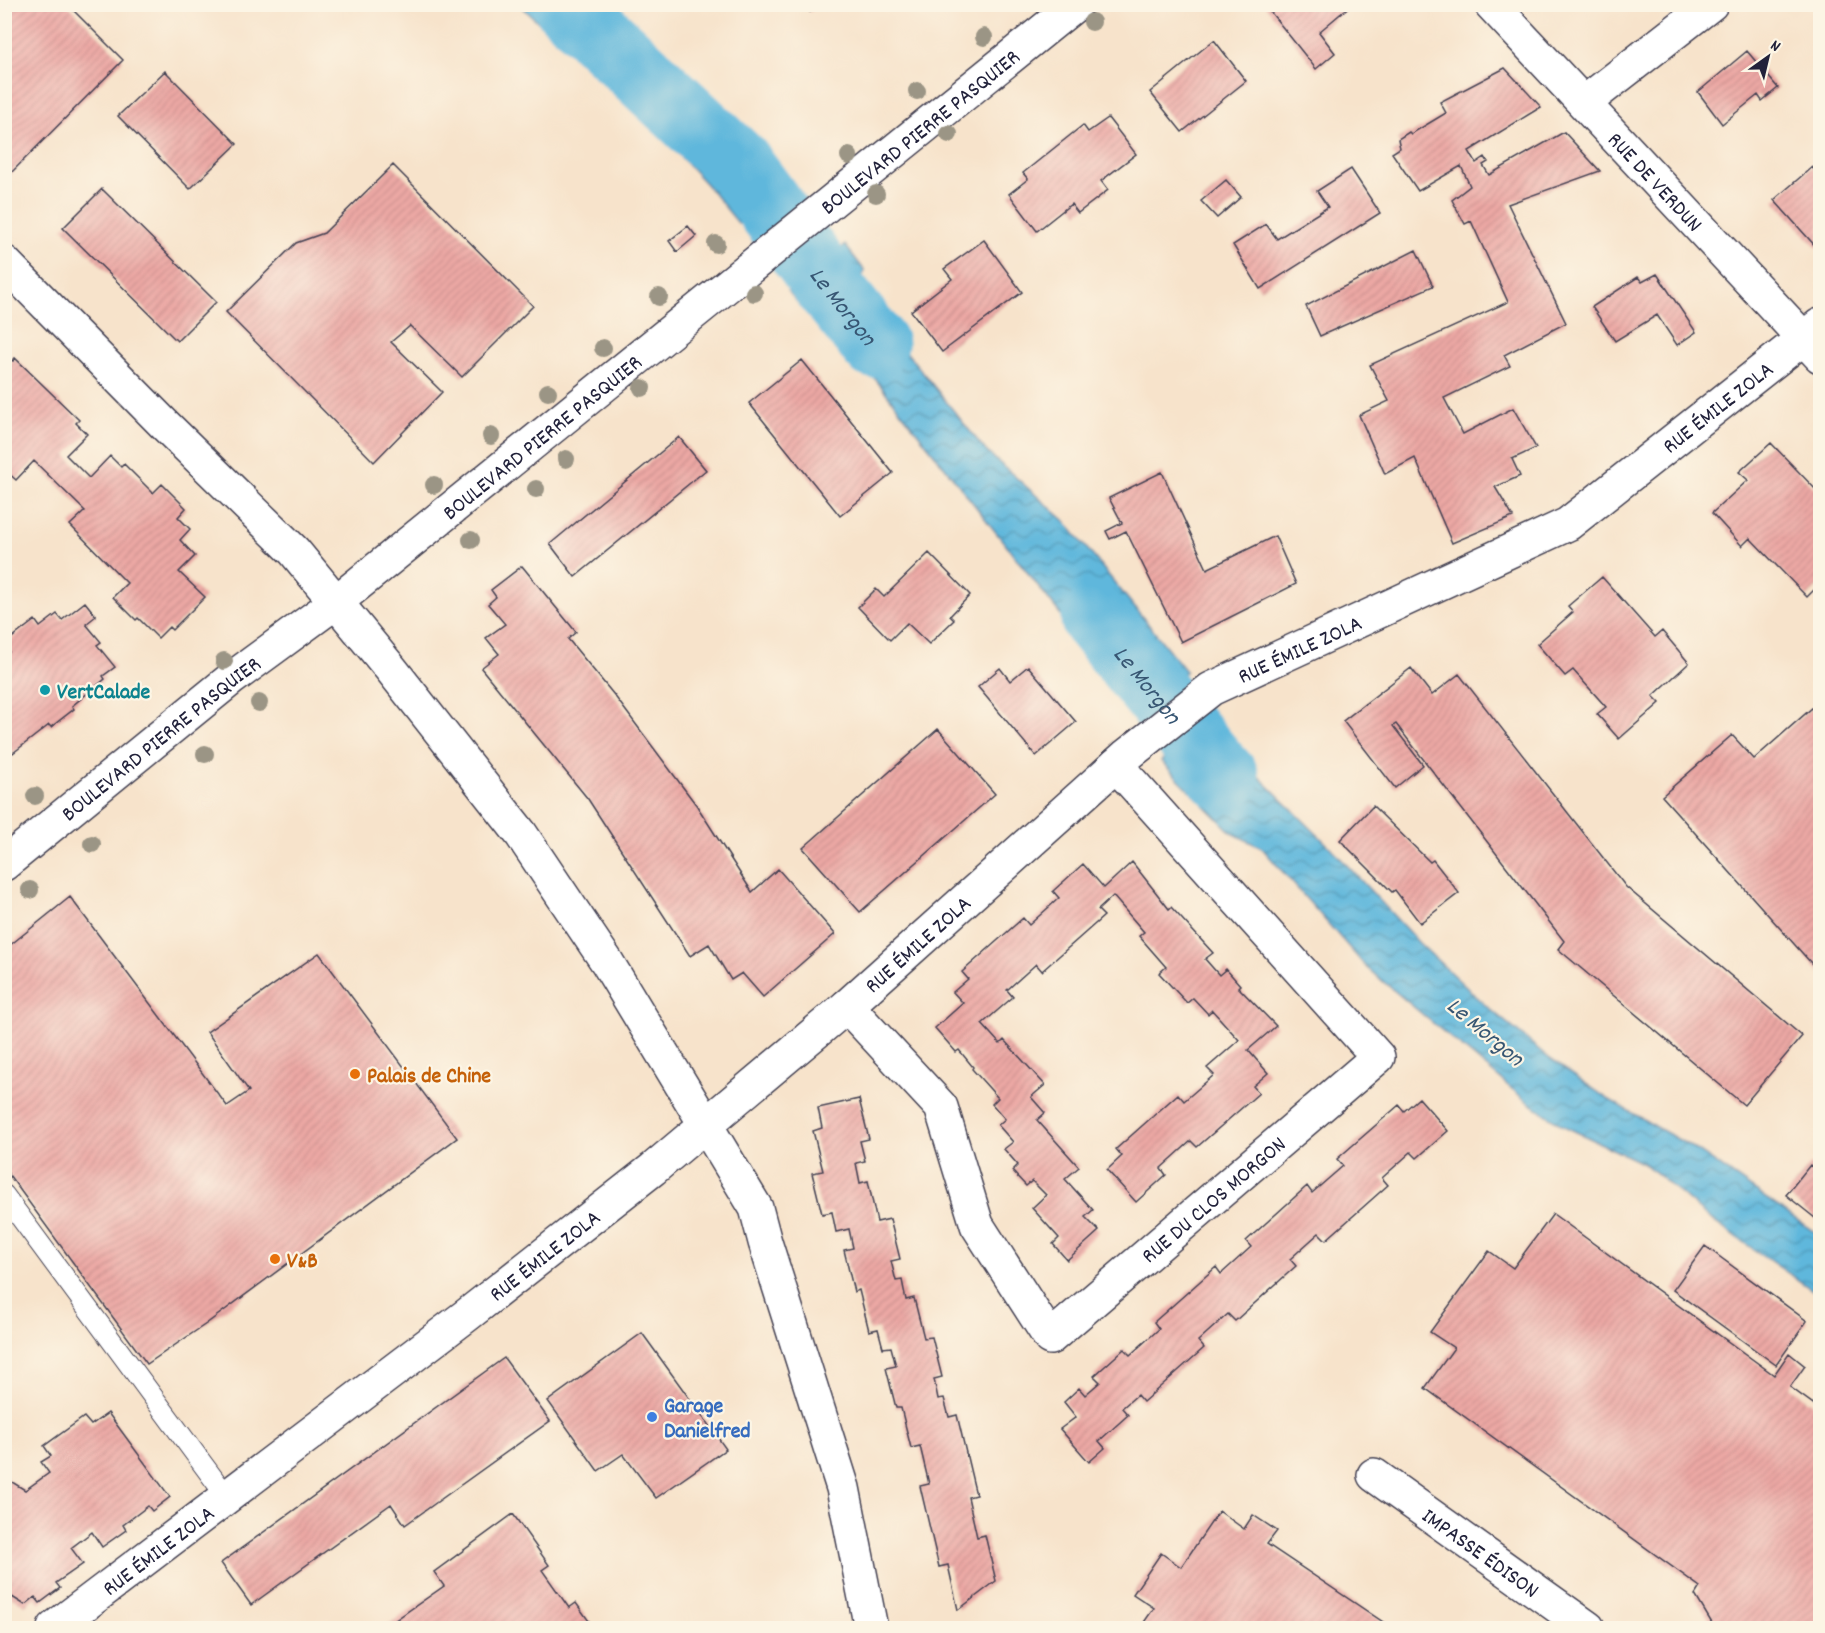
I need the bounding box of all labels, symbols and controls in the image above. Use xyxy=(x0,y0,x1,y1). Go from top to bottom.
north arrow xyxy=(1738,27,1798,87)
text: N xyxy=(1765,35,1785,58)
street label: BOULEVARD PIERRE PASQUIER xyxy=(815,43,1028,223)
street label: RUE DE VERDUN xyxy=(1599,126,1708,240)
water label: Le Morgon xyxy=(799,261,884,355)
street label: BOULEVARD PIERRE PASQUIER xyxy=(437,349,650,529)
street label: RUE ÉMILE ZOLA xyxy=(1657,356,1781,463)
street label: RUE ÉMILE ZOLA xyxy=(1234,609,1368,694)
water label: Le Morgon xyxy=(1103,640,1188,733)
street label: BOULEVARD PIERRE PASQUIER xyxy=(56,650,268,830)
place label: VertCalade xyxy=(57,678,151,709)
marker: VertCalade xyxy=(38,683,52,697)
street label: RUE ÉMILE ZOLA xyxy=(859,890,979,1002)
water label: Le Morgon xyxy=(1438,991,1531,1076)
place label: Palais de Chine xyxy=(367,1062,491,1093)
marker: Palais de Chine xyxy=(348,1067,362,1081)
street label: RUE DU CLOS MORGON xyxy=(1136,1131,1294,1272)
street label: RUE ÉMILE ZOLA xyxy=(484,1204,608,1311)
place label: V&B xyxy=(287,1247,318,1278)
marker: V&B xyxy=(268,1252,282,1266)
place label: Garage Danielfred xyxy=(664,1392,751,1448)
marker: Garage Danielfred xyxy=(645,1410,659,1424)
street label: RUE ÉMILE ZOLA xyxy=(97,1500,222,1605)
street label: IMPASSE ÉDISON xyxy=(1414,1502,1544,1607)

